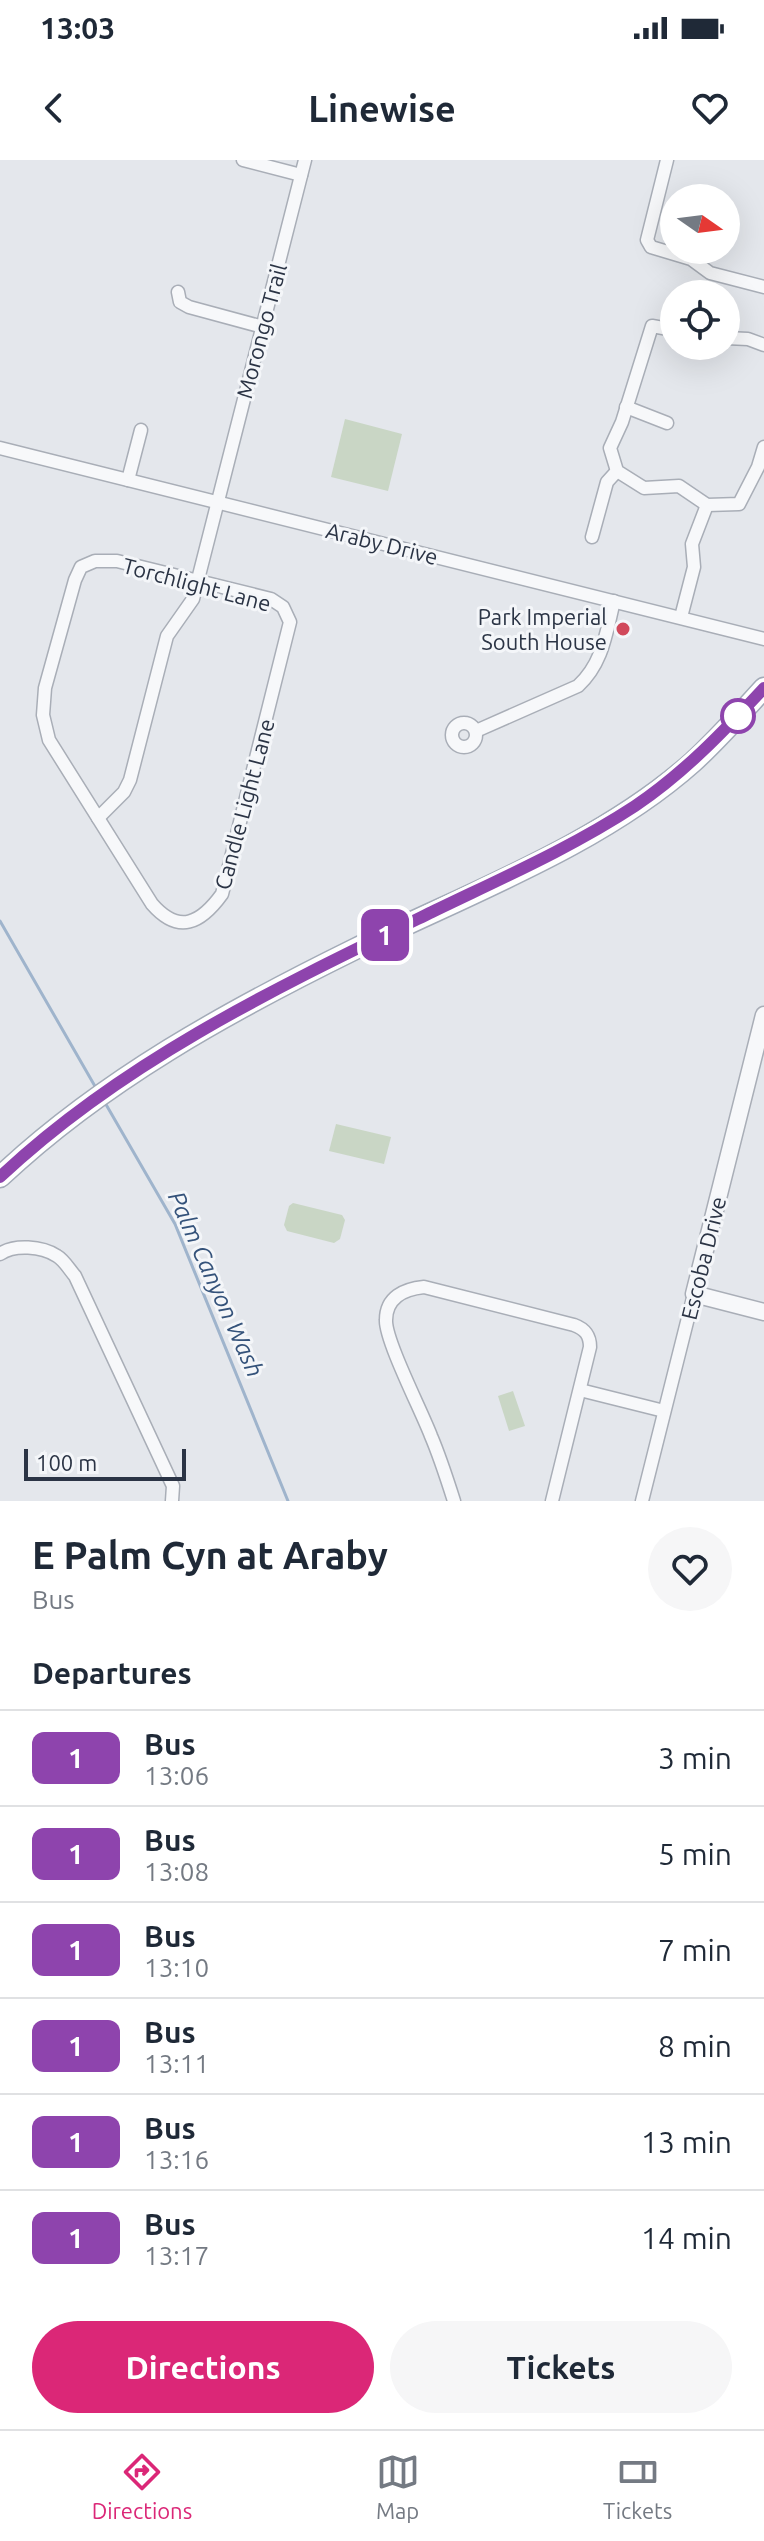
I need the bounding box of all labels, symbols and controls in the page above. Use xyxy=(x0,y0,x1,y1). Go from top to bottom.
text: 13:03 xyxy=(40,11,115,45)
icon: back xyxy=(32,86,76,130)
icon: heart xyxy=(688,86,732,130)
text: Linewise xyxy=(308,88,456,129)
north arrow xyxy=(660,184,740,264)
map controls xyxy=(660,184,740,360)
street label: Morongo Trail xyxy=(231,261,291,401)
button: locate xyxy=(660,280,740,360)
street label: Araby Drive xyxy=(323,517,441,569)
street label: Torchlight Lane xyxy=(120,552,274,616)
place label: Park Imperial South House xyxy=(478,604,607,654)
marker: Park Imperial South House xyxy=(614,620,632,638)
unlabelled marker xyxy=(721,699,755,733)
street label: Candle Light Lane xyxy=(209,716,279,892)
line badge: 1 xyxy=(359,909,411,961)
text: 1 xyxy=(377,919,393,950)
water label: Palm Canyon Wash xyxy=(163,1187,269,1381)
street label: Escoba Drive xyxy=(676,1194,730,1322)
scale bar xyxy=(24,1445,186,1481)
text: 100 m xyxy=(36,1450,97,1475)
button: heart xyxy=(648,1527,732,1611)
text: E Palm Cyn at Araby xyxy=(32,1534,388,1576)
text: Bus xyxy=(32,1585,75,1614)
text: Departures xyxy=(32,1656,192,1690)
text: Bus xyxy=(144,1727,196,1761)
text: 3 min xyxy=(658,1741,732,1775)
text: 1 xyxy=(68,1742,84,1773)
text: 13:06 xyxy=(144,1761,209,1790)
text: Bus xyxy=(144,1823,196,1857)
text: 5 min xyxy=(658,1837,732,1871)
text: 1 xyxy=(68,1838,84,1869)
text: 13:08 xyxy=(144,1857,209,1886)
text: Bus xyxy=(144,1919,196,1953)
text: 7 min xyxy=(658,1933,732,1967)
text: 1 xyxy=(68,1934,84,1965)
text: 13:10 xyxy=(144,1953,209,1982)
text: Bus xyxy=(144,2015,196,2049)
text: 8 min xyxy=(658,2029,732,2063)
text: 1 xyxy=(68,2030,84,2061)
text: 13:11 xyxy=(144,2049,209,2078)
text: Bus xyxy=(144,2111,196,2145)
text: 13 min xyxy=(641,2125,732,2159)
text: 1 xyxy=(68,2126,84,2157)
text: 13:16 xyxy=(144,2145,209,2174)
text: Bus xyxy=(144,2207,196,2241)
text: 14 min xyxy=(641,2221,732,2255)
text: 1 xyxy=(68,2222,84,2253)
text: 13:17 xyxy=(144,2241,209,2270)
button: Directions xyxy=(32,2321,374,2413)
button: Tickets xyxy=(390,2321,732,2413)
tab: Directions xyxy=(92,2450,192,2523)
tab: Map xyxy=(376,2450,420,2523)
tab: Tickets xyxy=(603,2450,672,2523)

